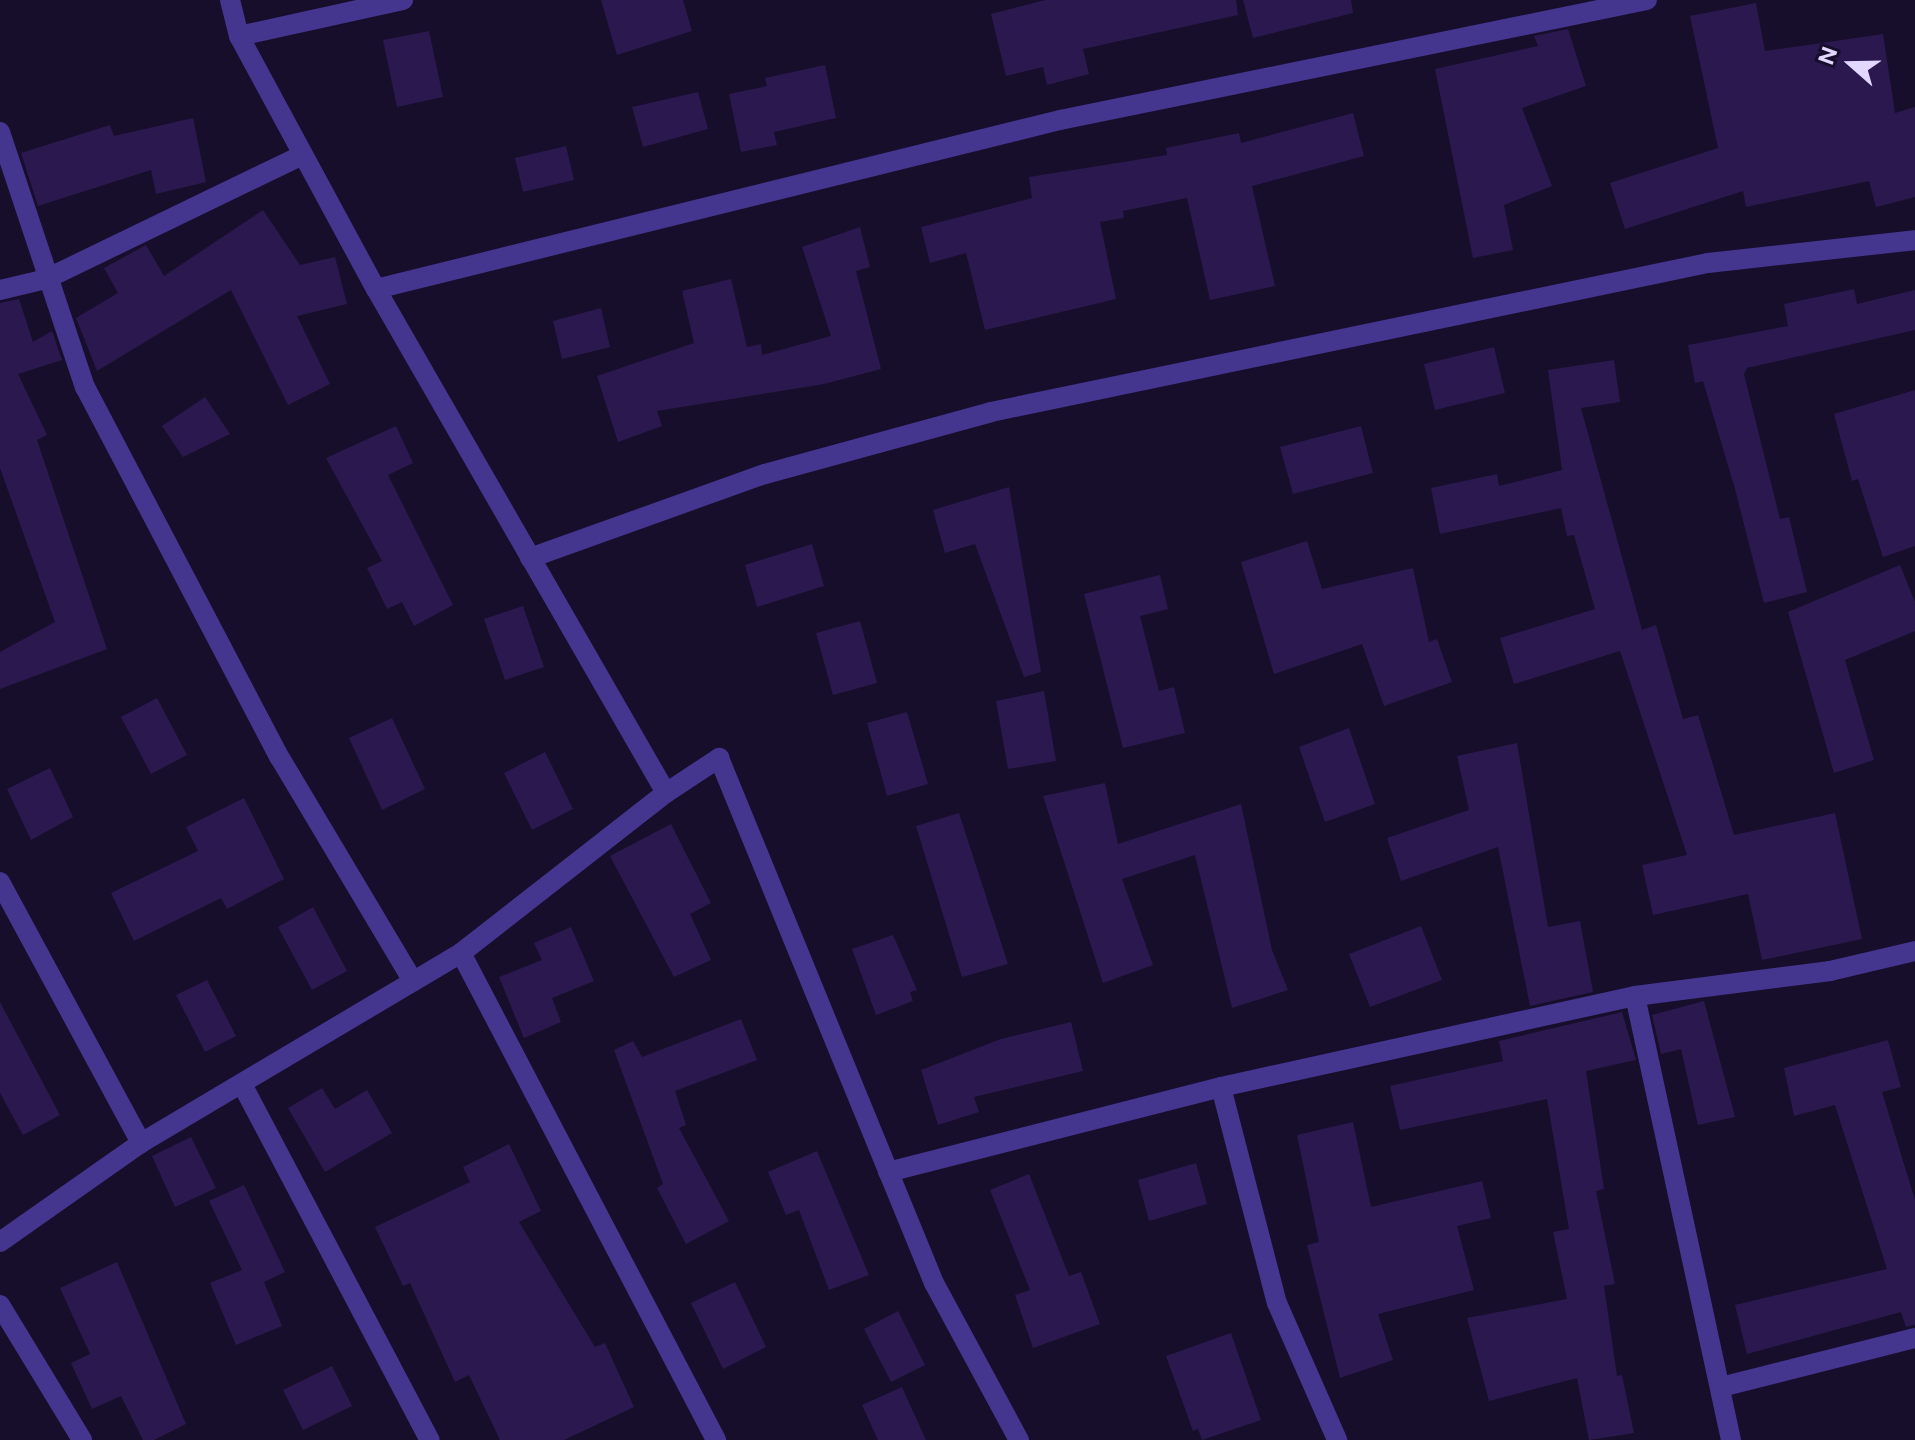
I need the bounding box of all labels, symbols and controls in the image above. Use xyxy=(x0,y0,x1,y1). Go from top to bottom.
north arrow xyxy=(1811,24,1891,104)
text: N xyxy=(1812,43,1844,68)

